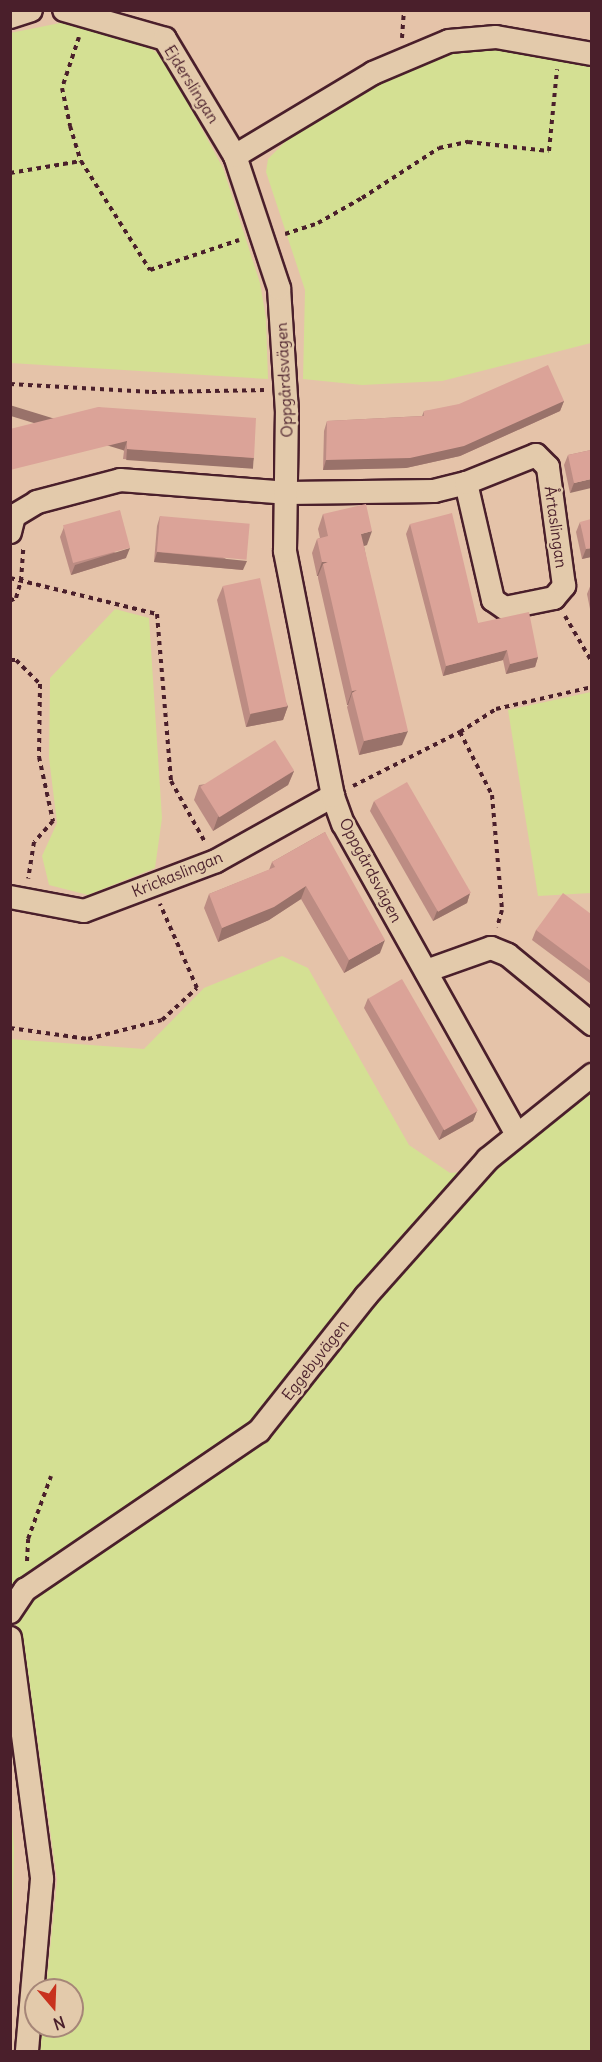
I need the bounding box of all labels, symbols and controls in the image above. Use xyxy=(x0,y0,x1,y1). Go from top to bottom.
street label: Ejderslingan xyxy=(160,41,224,127)
street label: Oppgårdsvägen xyxy=(271,322,297,438)
street label: Årtaslingan xyxy=(541,485,571,569)
street label: Oppgårdsvägen xyxy=(335,815,407,925)
street label: Krickaslingan xyxy=(129,847,225,901)
street label: Eggebyvägen xyxy=(278,1316,352,1404)
north arrow xyxy=(24,1978,84,2038)
text: N xyxy=(51,2012,68,2034)

